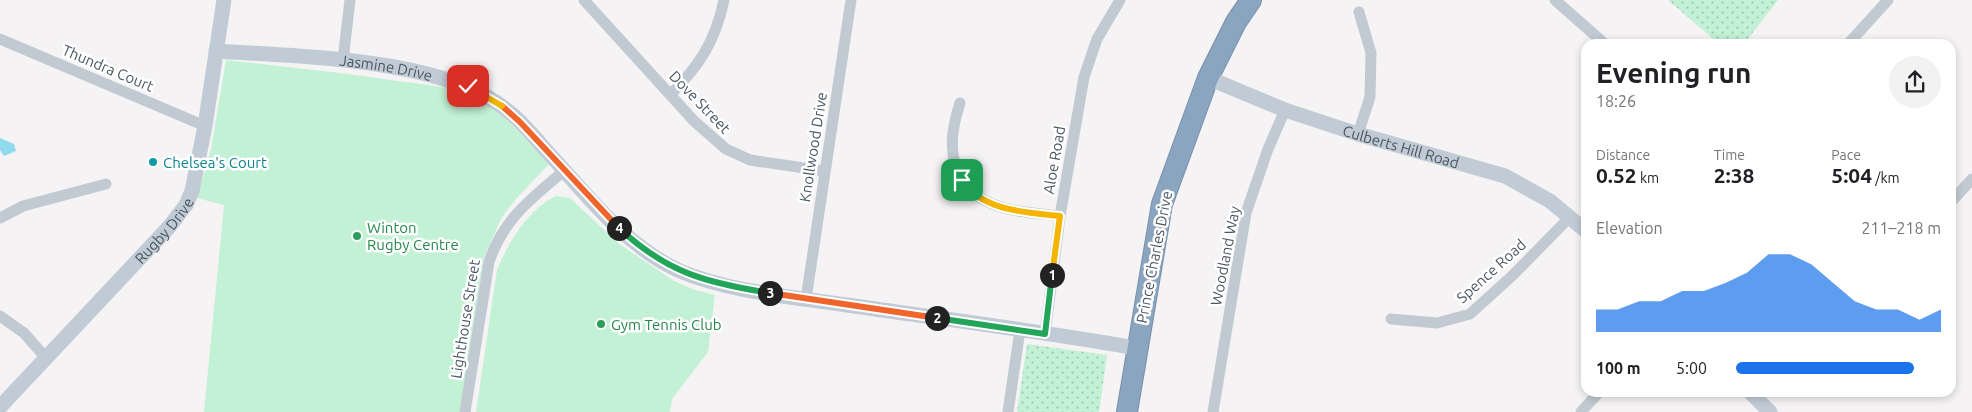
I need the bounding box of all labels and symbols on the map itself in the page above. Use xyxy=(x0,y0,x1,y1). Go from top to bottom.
street label: Thundra Court xyxy=(60,41,156,95)
street label: Jasmine Drive xyxy=(339,51,434,84)
pin xyxy=(447,65,489,107)
street label: Dove Street xyxy=(666,67,734,137)
street label: Knollwood Drive xyxy=(796,91,830,203)
street label: Culberts Hill Road xyxy=(1341,121,1461,171)
street label: Aloe Road xyxy=(1040,125,1068,195)
place label: Chelsea's Court xyxy=(163,154,267,171)
marker: Chelsea's Court xyxy=(147,156,159,168)
pin xyxy=(941,159,983,201)
street label: Prince Charles Drive xyxy=(1133,189,1175,325)
street label: Rugby Drive xyxy=(131,195,197,267)
street label: Woodland Way xyxy=(1207,205,1243,307)
pin: 4 xyxy=(606,216,632,240)
place label: Winton Rugby Centre xyxy=(367,219,459,253)
marker: Winton Rugby Centre xyxy=(351,230,363,242)
street label: Spence Road xyxy=(1453,236,1529,306)
street label: Lighthouse Street xyxy=(447,258,483,380)
pin: 1 xyxy=(1040,262,1064,288)
pin: 3 xyxy=(758,280,782,306)
pin: 2 xyxy=(924,306,950,330)
place label: Gym Tennis Club xyxy=(611,316,722,333)
marker: Gym Tennis Club xyxy=(595,318,607,330)

